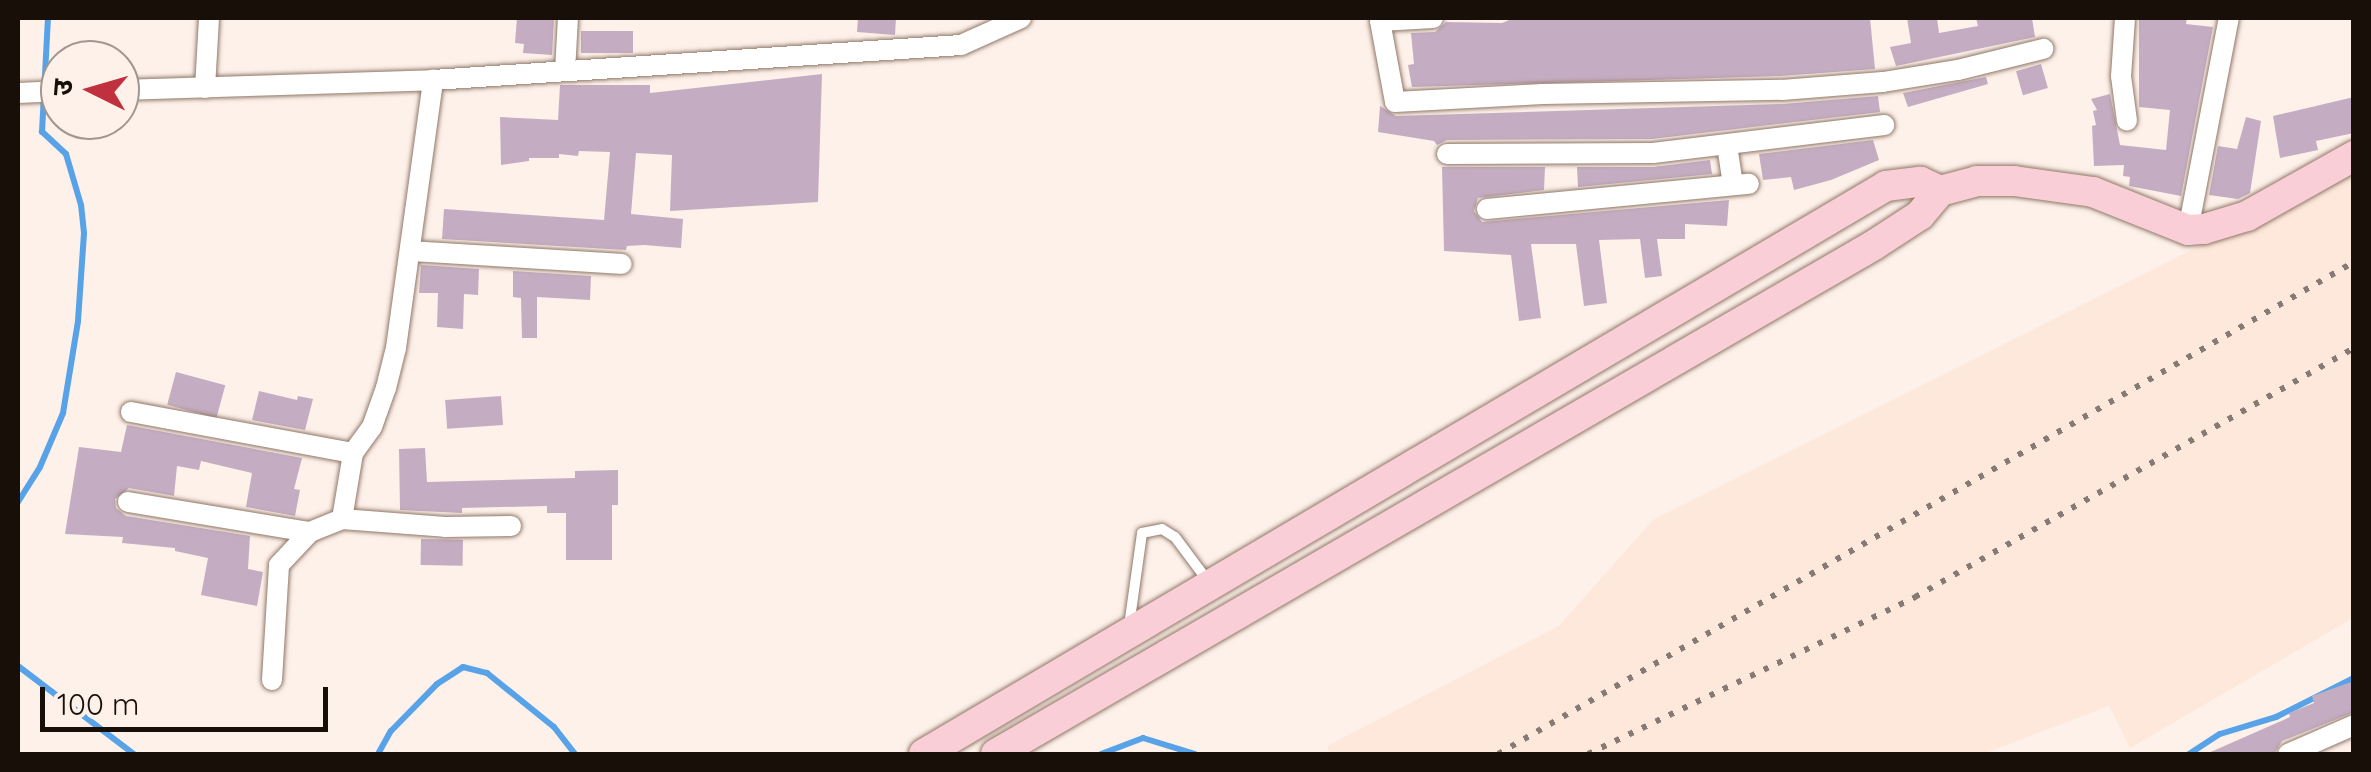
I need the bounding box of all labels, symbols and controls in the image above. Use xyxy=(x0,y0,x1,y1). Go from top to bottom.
north arrow xyxy=(40,40,140,140)
text: उ xyxy=(43,78,80,97)
scale bar xyxy=(45,667,332,729)
text: 100 m xyxy=(57,685,139,723)

